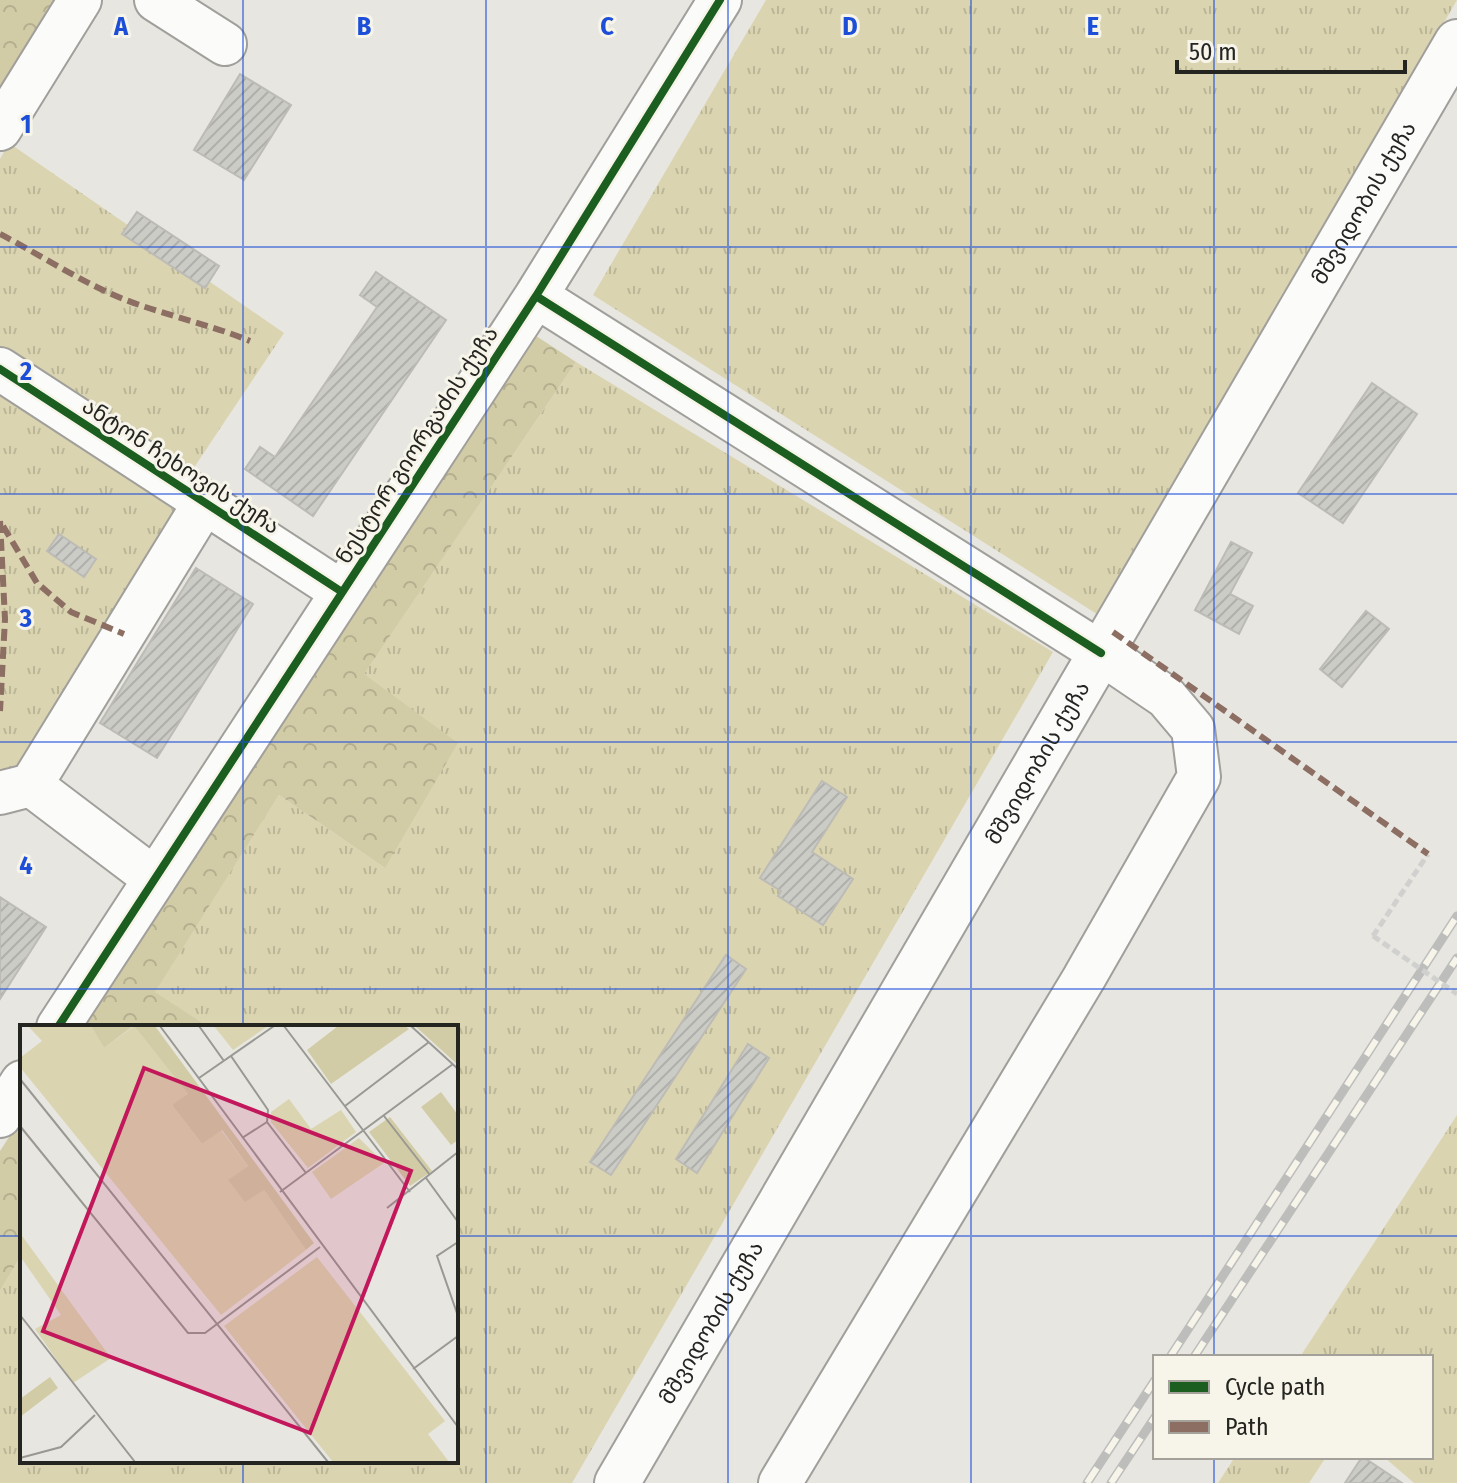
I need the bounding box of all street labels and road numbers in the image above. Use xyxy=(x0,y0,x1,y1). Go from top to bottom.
street label: მშვიდობის ქუჩა xyxy=(1305,116,1421,289)
street label: ნესტორ გიორგაძის ქუჩა xyxy=(330,321,504,569)
street label: ანტონ ჩეხოვის ქუჩა xyxy=(77,392,285,540)
street label: მშვიდობის ქუჩა xyxy=(979,676,1095,849)
street label: მშვიდობის ქუჩა xyxy=(653,1236,769,1409)

